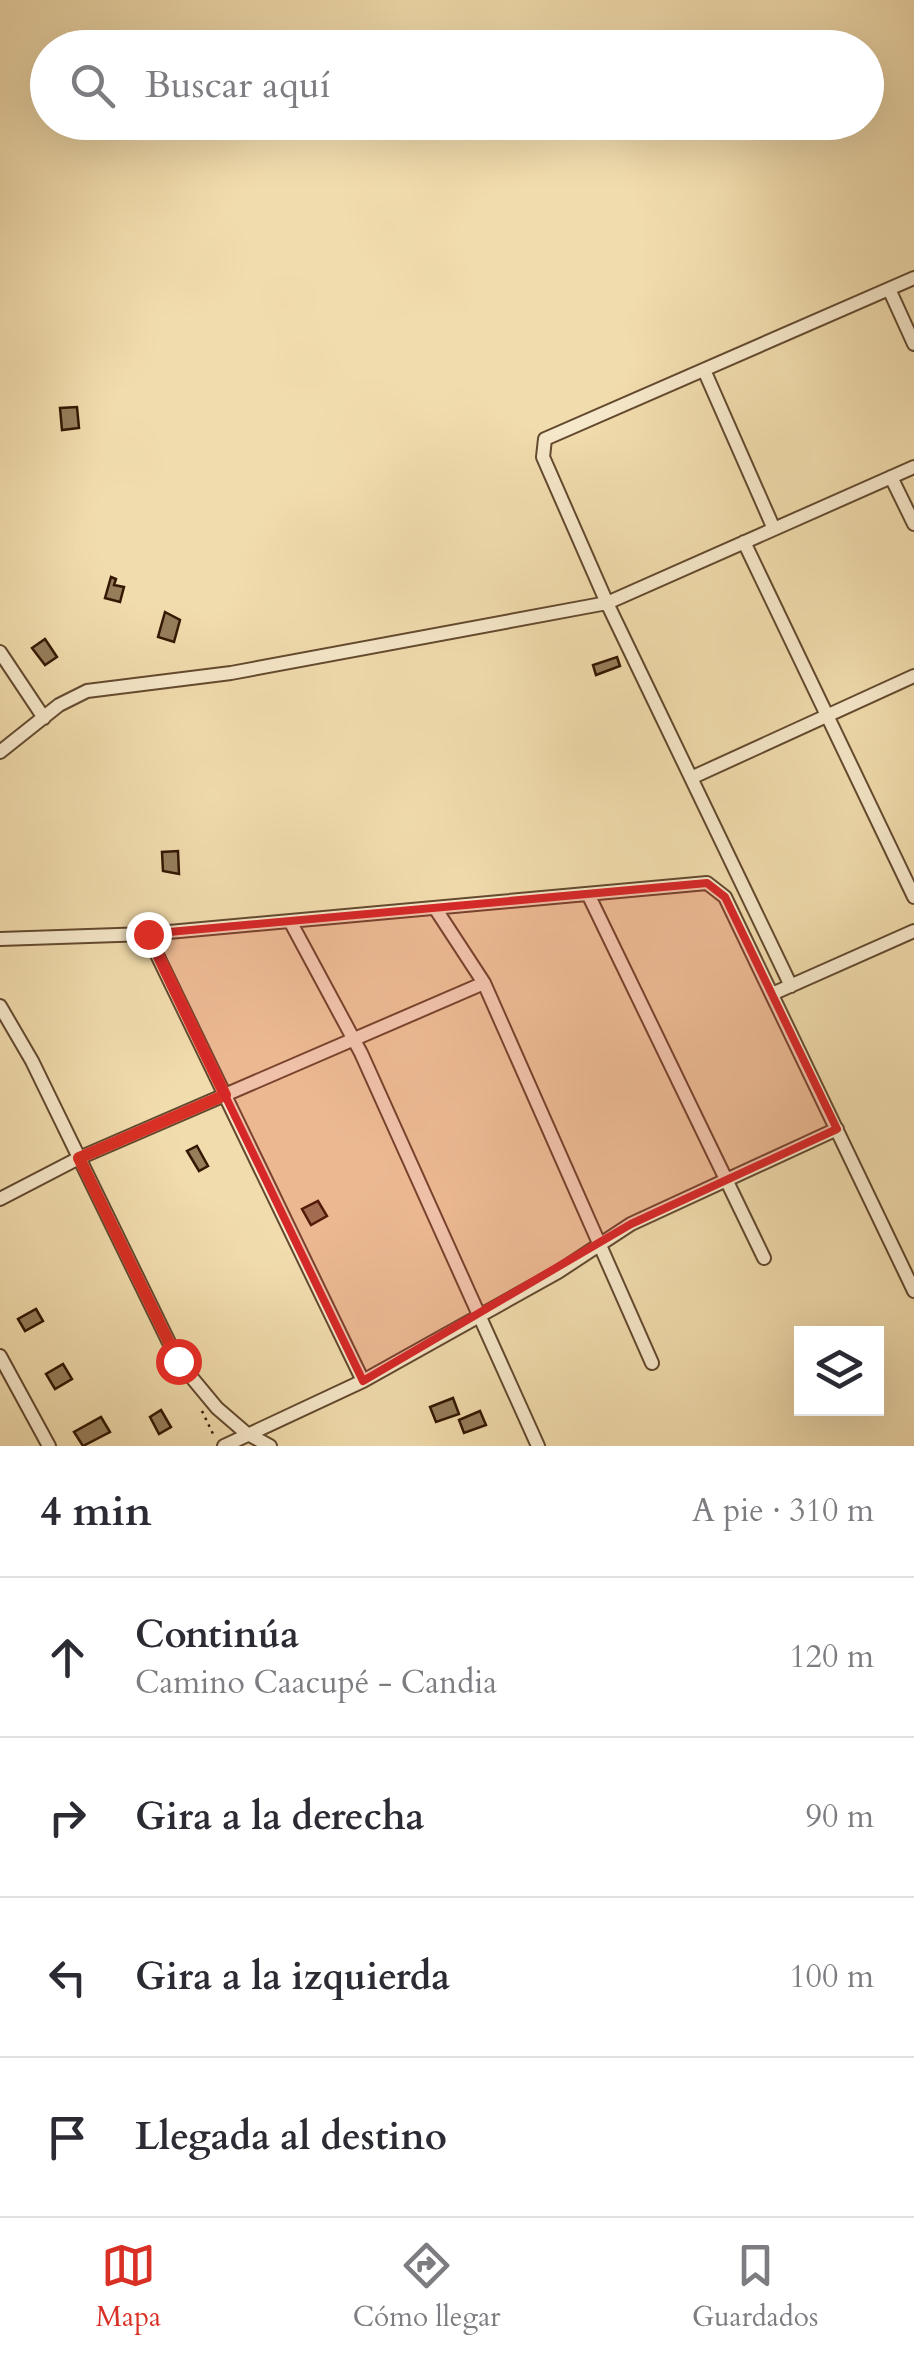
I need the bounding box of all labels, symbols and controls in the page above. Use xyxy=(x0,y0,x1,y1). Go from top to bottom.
search box xyxy=(30,30,884,140)
icon: search xyxy=(65,58,120,113)
text: Buscar aquí xyxy=(145,59,331,111)
route end xyxy=(126,912,172,958)
map controls xyxy=(794,1326,884,1416)
button: layers xyxy=(794,1326,884,1416)
route start xyxy=(156,1339,202,1385)
text: 4 min xyxy=(40,1483,152,1540)
text: A pie · 310 m xyxy=(692,1489,874,1533)
text: Continúa xyxy=(135,1609,299,1661)
icon: ahead xyxy=(40,1630,95,1685)
text: 120 m xyxy=(789,1635,874,1679)
text: Camino Caacupé - Candia xyxy=(135,1661,497,1705)
icon: right xyxy=(40,1790,95,1845)
text: Gira a la derecha xyxy=(135,1791,424,1843)
text: 90 m xyxy=(806,1795,874,1839)
icon: left xyxy=(40,1950,95,2005)
text: Gira a la izquierda xyxy=(135,1951,450,2003)
text: 100 m xyxy=(789,1955,874,1999)
icon: arrive xyxy=(40,2110,95,2165)
text: Llegada al destino xyxy=(135,2111,447,2163)
tab: Mapa xyxy=(96,2238,161,2336)
tab: Cómo llegar xyxy=(353,2238,501,2336)
tab: Guardados xyxy=(692,2238,818,2336)

